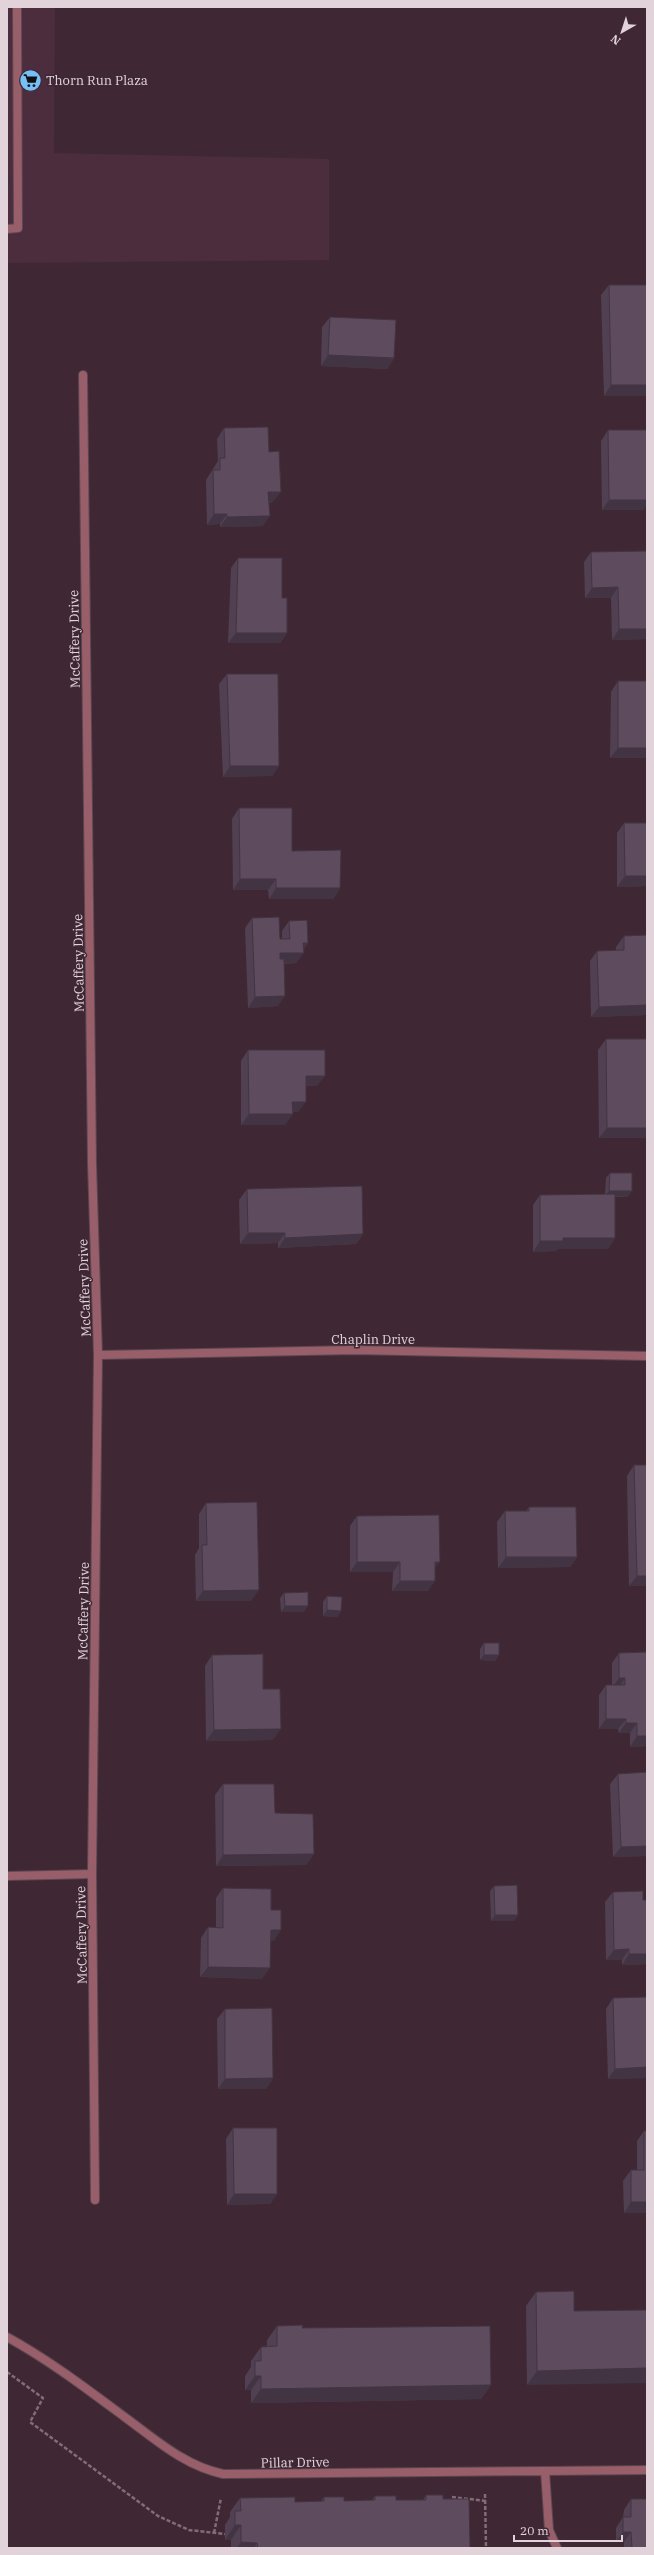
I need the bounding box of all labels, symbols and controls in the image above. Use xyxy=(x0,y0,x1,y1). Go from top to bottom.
north arrow xyxy=(602,12,642,52)
text: N xyxy=(608,31,623,48)
supermarket icon: Thorn Run Plaza xyxy=(18,67,44,93)
place label: Thorn Run Plaza xyxy=(46,72,148,89)
street label: McCaffery Drive xyxy=(65,590,84,688)
street label: McCaffery Drive xyxy=(69,914,88,1012)
street label: McCaffery Drive xyxy=(74,1239,95,1337)
street label: Chaplin Drive xyxy=(331,1331,415,1348)
street label: McCaffery Drive xyxy=(74,1562,93,1660)
street label: McCaffery Drive xyxy=(72,1886,91,1984)
street label: Pillar Drive xyxy=(261,2453,330,2472)
scale bar xyxy=(514,2517,622,2543)
text: 20 m xyxy=(520,2523,549,2538)

